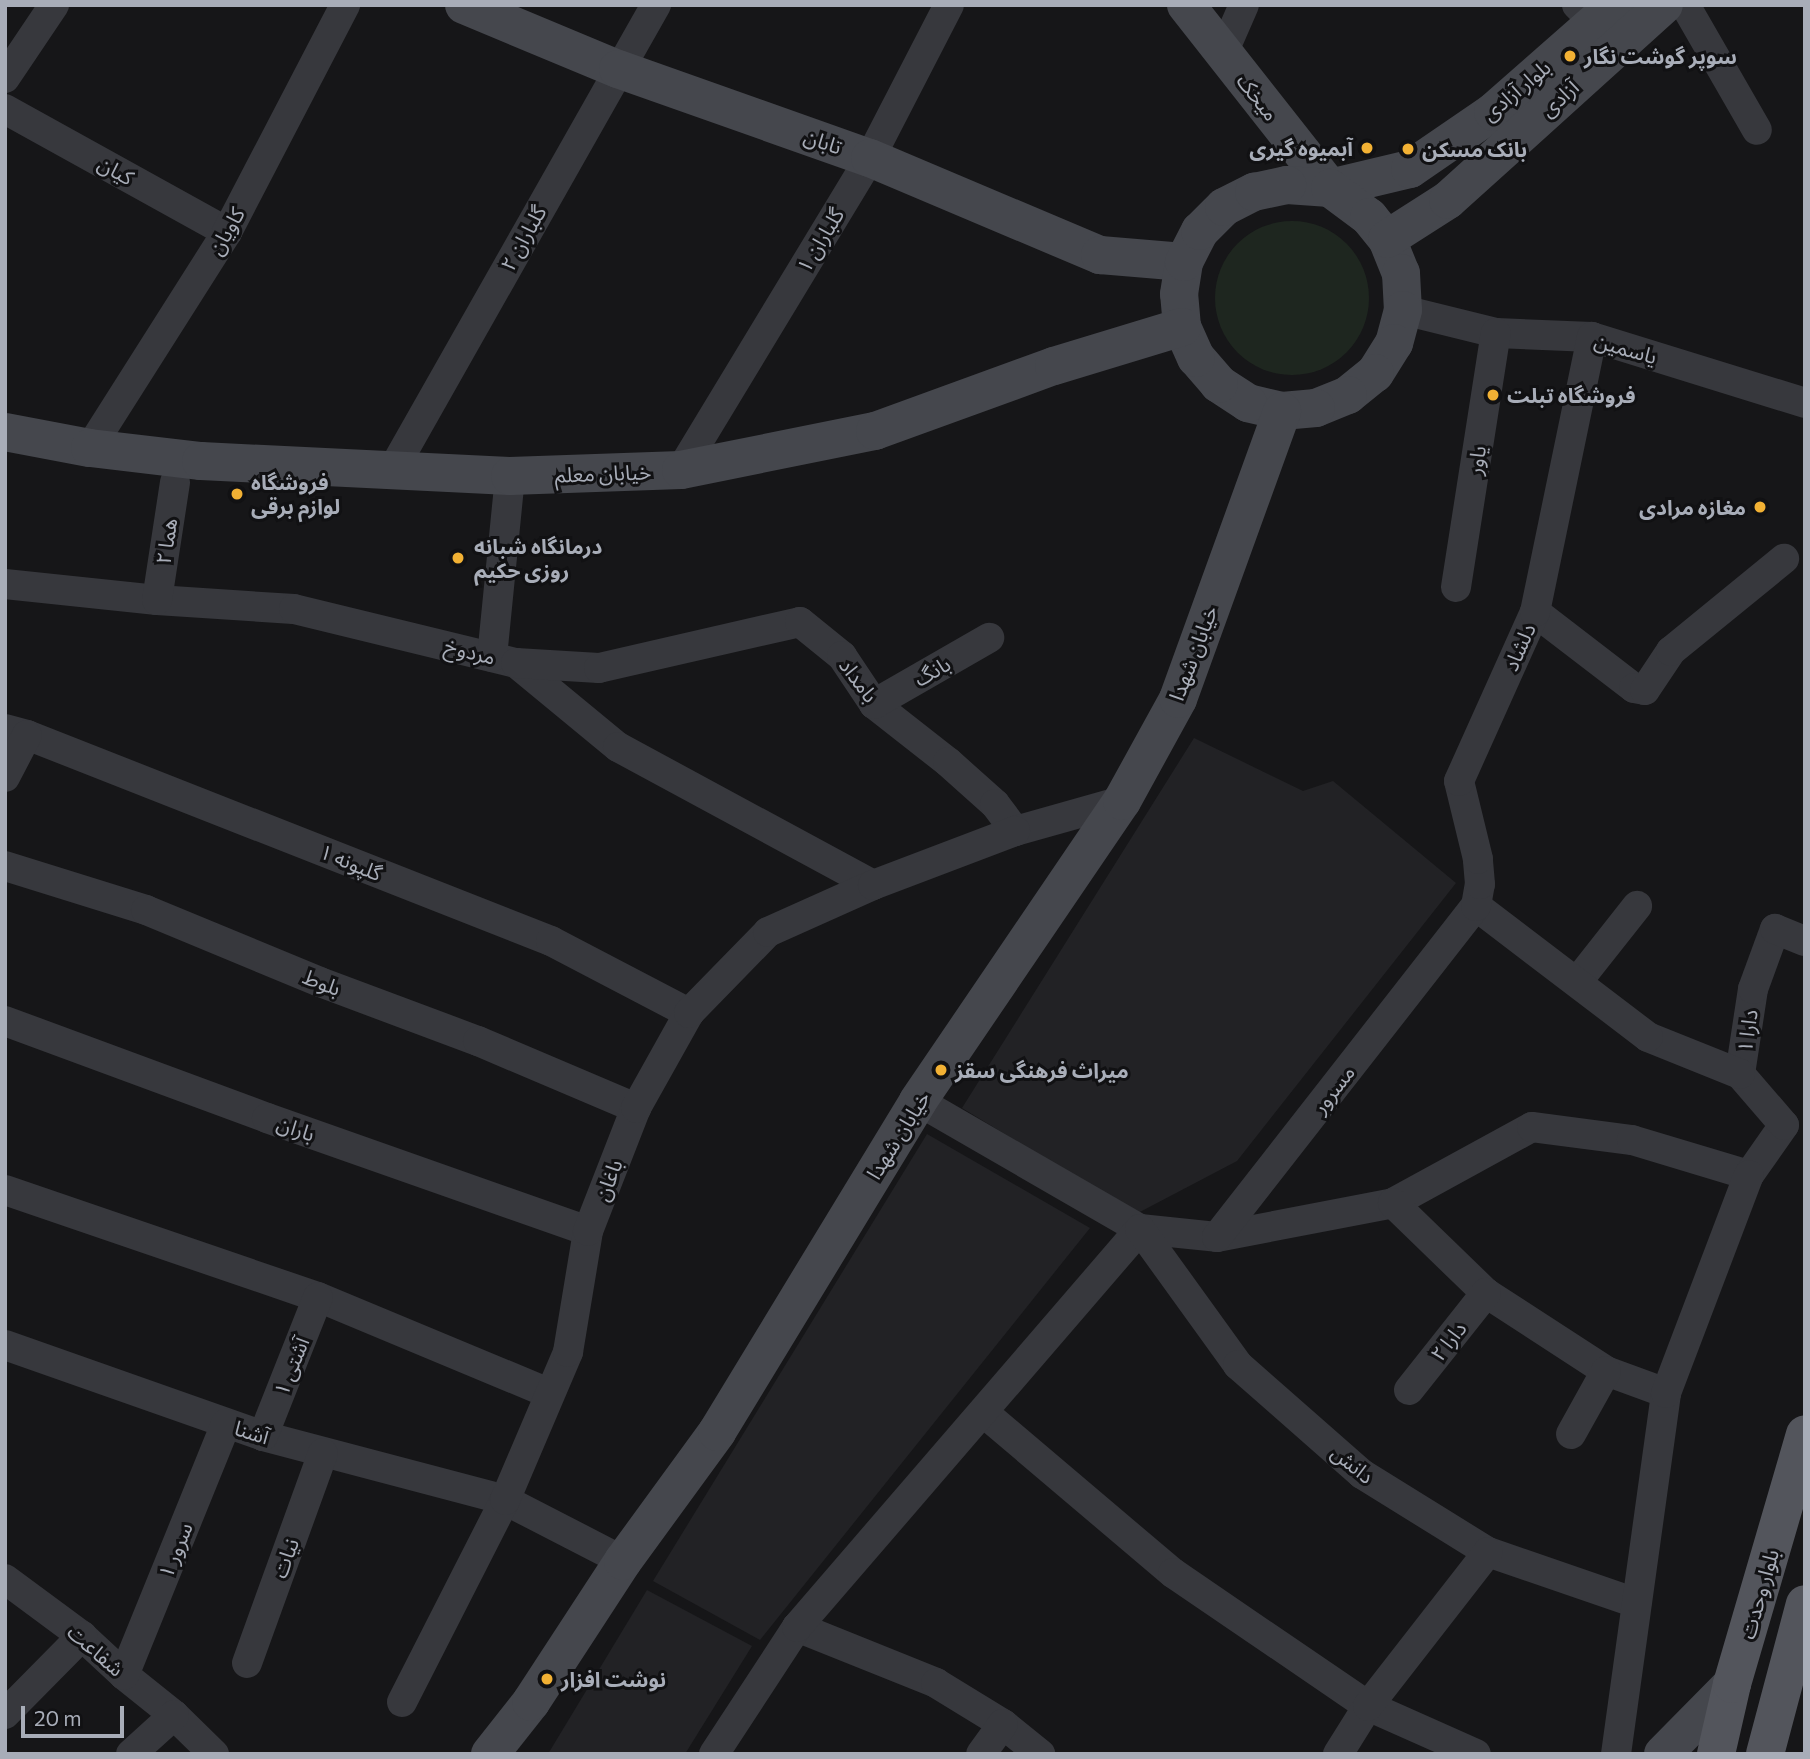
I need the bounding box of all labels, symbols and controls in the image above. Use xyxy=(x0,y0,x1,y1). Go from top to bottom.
place label: سوپر گوشت نگار xyxy=(1584,43,1737,69)
marker: سوپر گوشت نگار xyxy=(1562,48,1578,64)
street label: بلوار آزادی xyxy=(1477,54,1555,126)
street label: میخک xyxy=(1232,68,1284,126)
street label: آزادی xyxy=(1535,74,1583,122)
street label: تابان xyxy=(801,123,845,159)
place label: آبمیوه گیری xyxy=(1249,135,1353,161)
place label: بانک مسکن xyxy=(1422,136,1527,162)
marker: آبمیوه گیری xyxy=(1359,140,1375,156)
marker: بانک مسکن xyxy=(1400,141,1416,157)
street label: کیان xyxy=(94,150,138,190)
street label: گلباران ۲ xyxy=(495,201,551,275)
street label: کاویان xyxy=(202,203,250,259)
street label: گلباران ۱ xyxy=(791,203,849,277)
street label: یاسمین xyxy=(1592,327,1660,369)
place label: فروشگاه تبلت xyxy=(1507,382,1636,408)
marker: فروشگاه تبلت xyxy=(1485,387,1501,403)
street label: یاور xyxy=(1461,443,1491,477)
street label: خیابان معلم xyxy=(554,459,652,487)
place label: فروشگاه لوازم برقی xyxy=(251,469,340,519)
marker: فروشگاه لوازم برقی xyxy=(229,486,245,502)
place label: مغازه مرادی xyxy=(1639,494,1746,520)
marker: مغازه مرادی xyxy=(1752,499,1768,515)
street label: هما ۲ xyxy=(150,516,182,566)
place label: درمانگاه شبانه روزی حکیم xyxy=(474,533,602,583)
marker: درمانگاه شبانه روزی حکیم xyxy=(448,548,468,568)
street label: خیابان شهدا xyxy=(1163,602,1223,704)
street label: دلشاد xyxy=(1497,619,1541,675)
street label: مردوخ xyxy=(442,633,498,669)
street label: بانگ xyxy=(909,651,955,691)
street label: بامداد xyxy=(834,653,884,707)
street label: گلپونه ۱ xyxy=(316,838,386,886)
street label: بلوط xyxy=(300,963,344,1001)
street label: دارا ۱ xyxy=(1732,1008,1762,1054)
place label: میراث فرهنگی سقز xyxy=(955,1057,1129,1083)
street label: مسرور xyxy=(1306,1060,1360,1118)
marker: میراث فرهنگی سقز xyxy=(933,1062,949,1078)
street label: خیابان شهدا xyxy=(861,1086,935,1184)
street label: باران xyxy=(274,1110,318,1146)
street label: باغان xyxy=(589,1155,627,1205)
street label: دارا ۲ xyxy=(1425,1316,1471,1366)
street label: آشتی ۱ xyxy=(268,1333,314,1399)
street label: آشنا xyxy=(232,1415,272,1449)
street label: دانش xyxy=(1327,1439,1379,1489)
street label: سرور ۱ xyxy=(152,1518,198,1582)
street label: نیات xyxy=(266,1535,304,1581)
street label: بلوار وحدت xyxy=(1734,1546,1784,1642)
street label: شفاعت xyxy=(63,1619,129,1681)
place label: نوشت افزار xyxy=(561,1666,666,1692)
marker: نوشت افزار xyxy=(539,1671,555,1687)
scale bar xyxy=(24,1692,128,1736)
text: 20 m xyxy=(34,1705,82,1730)

